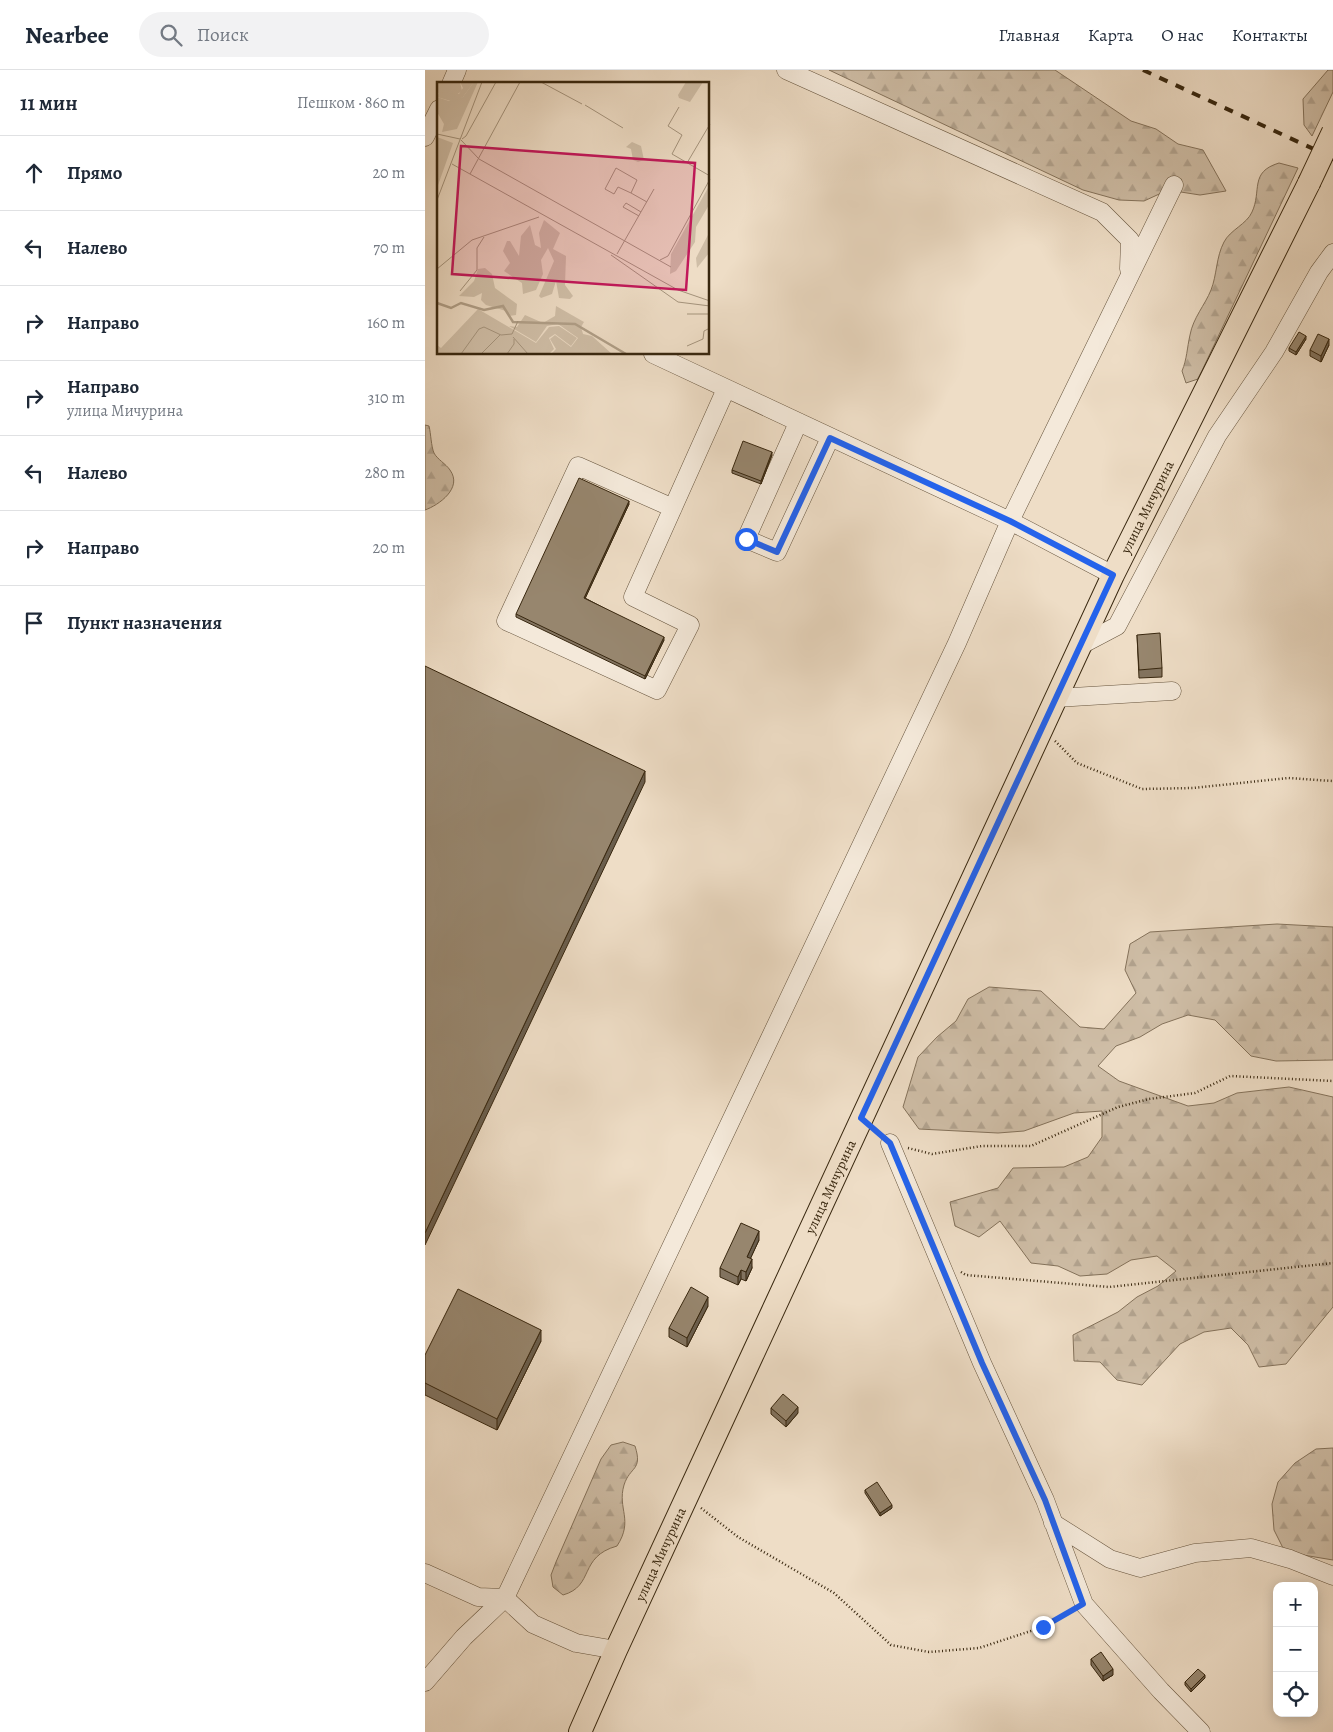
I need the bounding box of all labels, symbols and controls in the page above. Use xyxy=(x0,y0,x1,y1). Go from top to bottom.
search box xyxy=(139,12,489,57)
text: Nearbee xyxy=(25,19,109,51)
icon: search xyxy=(157,21,185,49)
text: Поиск xyxy=(197,22,249,48)
text: Главная xyxy=(999,23,1060,47)
text: Карта xyxy=(1088,23,1133,47)
text: О нас xyxy=(1161,23,1204,47)
text: Контакты xyxy=(1232,23,1308,47)
inset map xyxy=(437,82,710,355)
text: 11 мин xyxy=(20,89,78,117)
text: Пешком · 860 m xyxy=(297,92,405,114)
icon: ahead xyxy=(20,159,48,187)
text: Прямо xyxy=(67,160,122,186)
text: 20 m xyxy=(372,162,405,184)
icon: left xyxy=(20,234,48,262)
text: Налево xyxy=(67,235,127,261)
text: 70 m xyxy=(373,237,405,259)
icon: right xyxy=(20,309,48,337)
text: Направо xyxy=(67,310,139,336)
text: 160 m xyxy=(367,312,405,334)
text: Направо xyxy=(67,374,139,400)
icon: right xyxy=(20,384,48,412)
text: 310 m xyxy=(368,387,405,409)
text: улица Мичурина xyxy=(67,400,183,422)
street label: улица Мичурина xyxy=(1116,457,1179,558)
icon: left xyxy=(20,459,48,487)
text: Налево xyxy=(67,460,127,486)
text: 280 m xyxy=(365,462,405,484)
route start xyxy=(735,528,758,551)
icon: right xyxy=(20,534,48,562)
text: Направо xyxy=(67,535,139,561)
text: 20 m xyxy=(372,537,405,559)
icon: arrive xyxy=(20,609,48,637)
text: Пункт назначения xyxy=(67,610,222,636)
street label: улица Мичурина xyxy=(800,1136,861,1238)
street label: улица Мичурина xyxy=(630,1504,691,1606)
map controls xyxy=(1273,1582,1318,1717)
button: + xyxy=(1273,1582,1318,1627)
route end xyxy=(1032,1616,1055,1639)
button: − xyxy=(1273,1627,1318,1672)
button: locate xyxy=(1273,1672,1318,1717)

